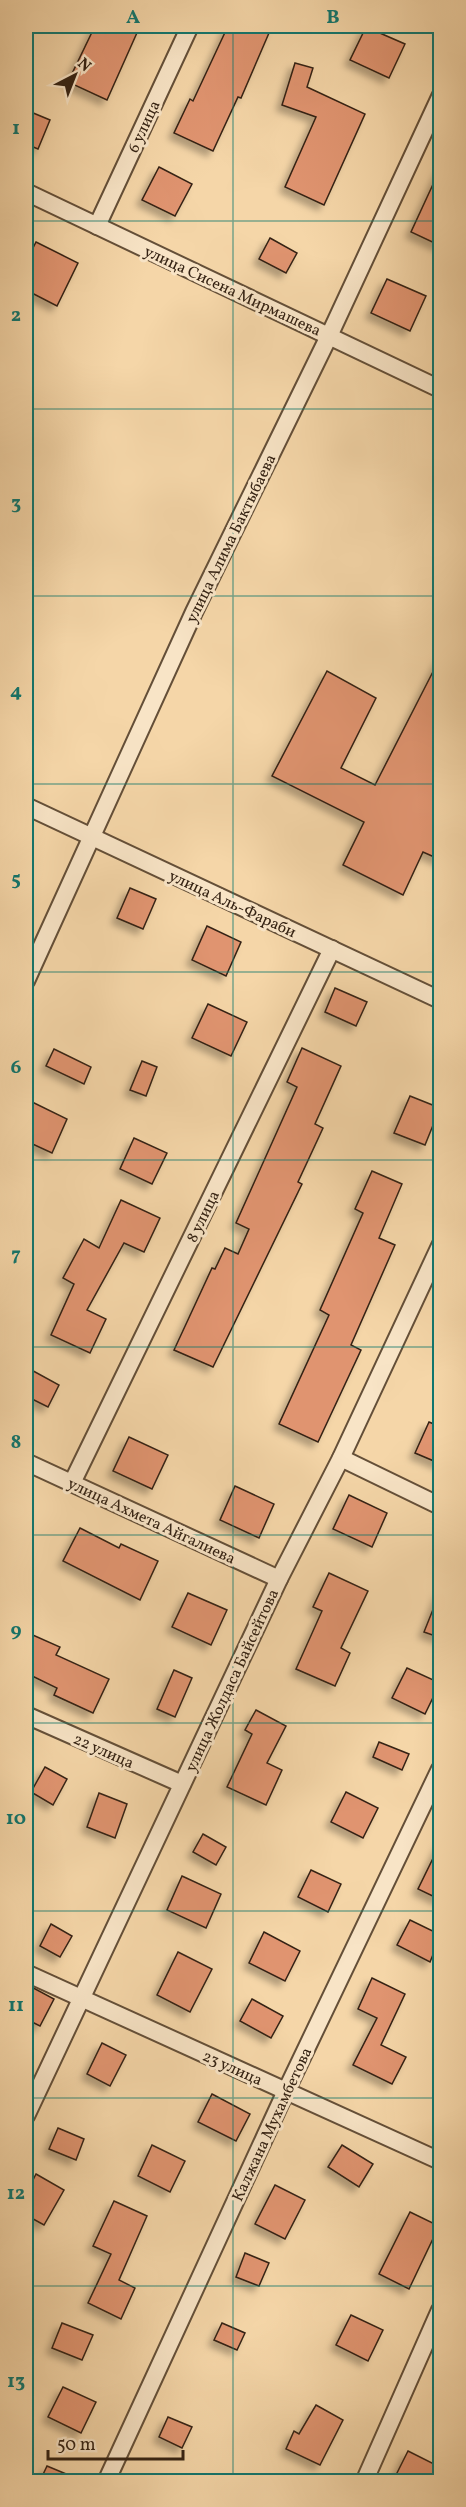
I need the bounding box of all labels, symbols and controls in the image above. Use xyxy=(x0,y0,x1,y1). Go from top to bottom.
text: A xyxy=(126,4,140,32)
text: B xyxy=(326,4,340,32)
north arrow xyxy=(45,45,105,105)
text: N xyxy=(72,53,96,78)
street label: 6 улица xyxy=(123,97,166,157)
text: 1 xyxy=(12,115,20,143)
street label: улица Сисена Мирмашева xyxy=(140,241,324,343)
text: 2 xyxy=(11,302,21,330)
street label: улица Алима Бактыбаева xyxy=(181,451,282,627)
text: 3 xyxy=(11,490,21,518)
text: 4 xyxy=(10,678,22,706)
text: 5 xyxy=(11,866,21,894)
street label: улица Аль-Фараби xyxy=(165,866,300,944)
text: 6 xyxy=(11,1054,22,1082)
street label: 8 улица xyxy=(182,1187,226,1247)
text: 7 xyxy=(11,1241,21,1269)
text: 8 xyxy=(11,1429,21,1457)
street label: улица Ахмета Айгалиева xyxy=(64,1473,239,1570)
street label: улица Жолдаса Байсейтова xyxy=(181,1586,285,1776)
text: 9 xyxy=(10,1617,22,1645)
street label: 22 улица xyxy=(69,1729,137,1775)
text: 10 xyxy=(6,1805,26,1833)
text: 11 xyxy=(8,1992,24,2020)
street label: Калжана Мухамбетова xyxy=(227,2044,318,2206)
street label: 23 улица xyxy=(199,2046,266,2092)
text: 12 xyxy=(7,2180,25,2208)
text: 13 xyxy=(7,2368,25,2396)
scale bar xyxy=(48,2423,183,2461)
text: 50 m xyxy=(57,2433,96,2458)

